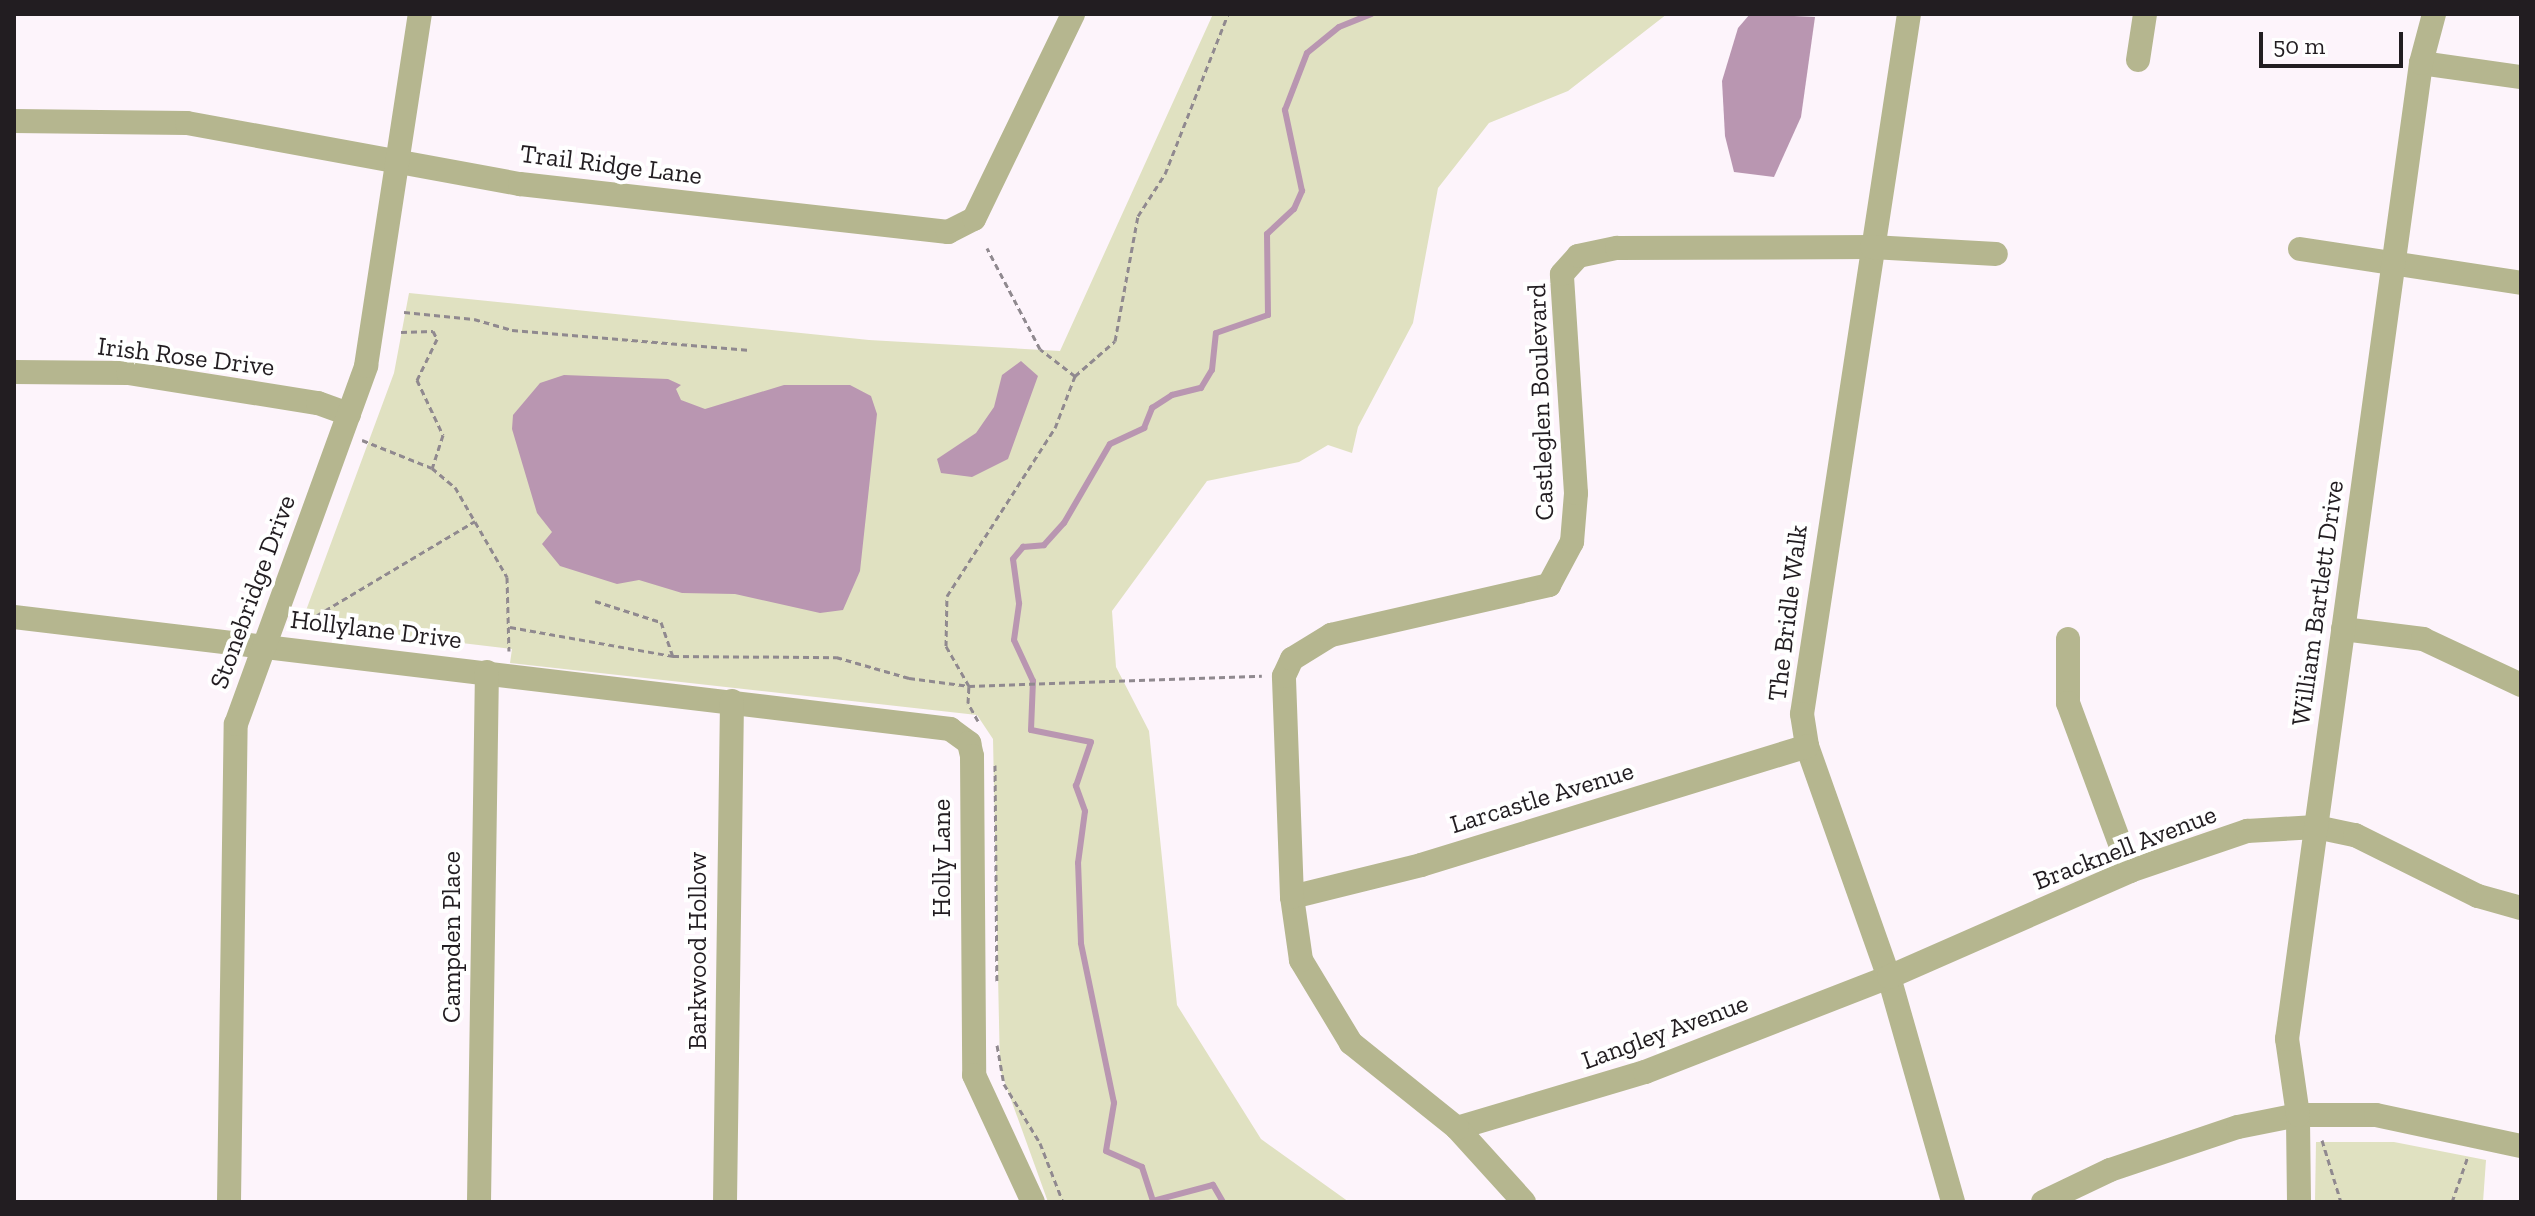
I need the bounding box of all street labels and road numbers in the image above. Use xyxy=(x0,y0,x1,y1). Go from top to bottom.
street label: Trail Ridge Lane xyxy=(518,138,704,192)
street label: Castleglen Boulevard xyxy=(1521,283,1561,521)
street label: Irish Rose Drive xyxy=(96,331,276,383)
street label: William Bartlett Drive xyxy=(2285,478,2351,728)
street label: Stonebridge Drive xyxy=(203,491,303,693)
street label: The Bridle Walk xyxy=(1762,523,1814,703)
street label: Hollylane Drive xyxy=(288,604,464,656)
street label: Larcastle Avenue xyxy=(1446,755,1638,841)
street label: Holly Lane xyxy=(926,799,958,917)
street label: Bracknell Avenue xyxy=(2029,799,2221,897)
street label: Campden Place xyxy=(436,851,468,1023)
street label: Barkwood Hollow xyxy=(682,852,714,1050)
street label: Langley Avenue xyxy=(1577,987,1753,1077)

